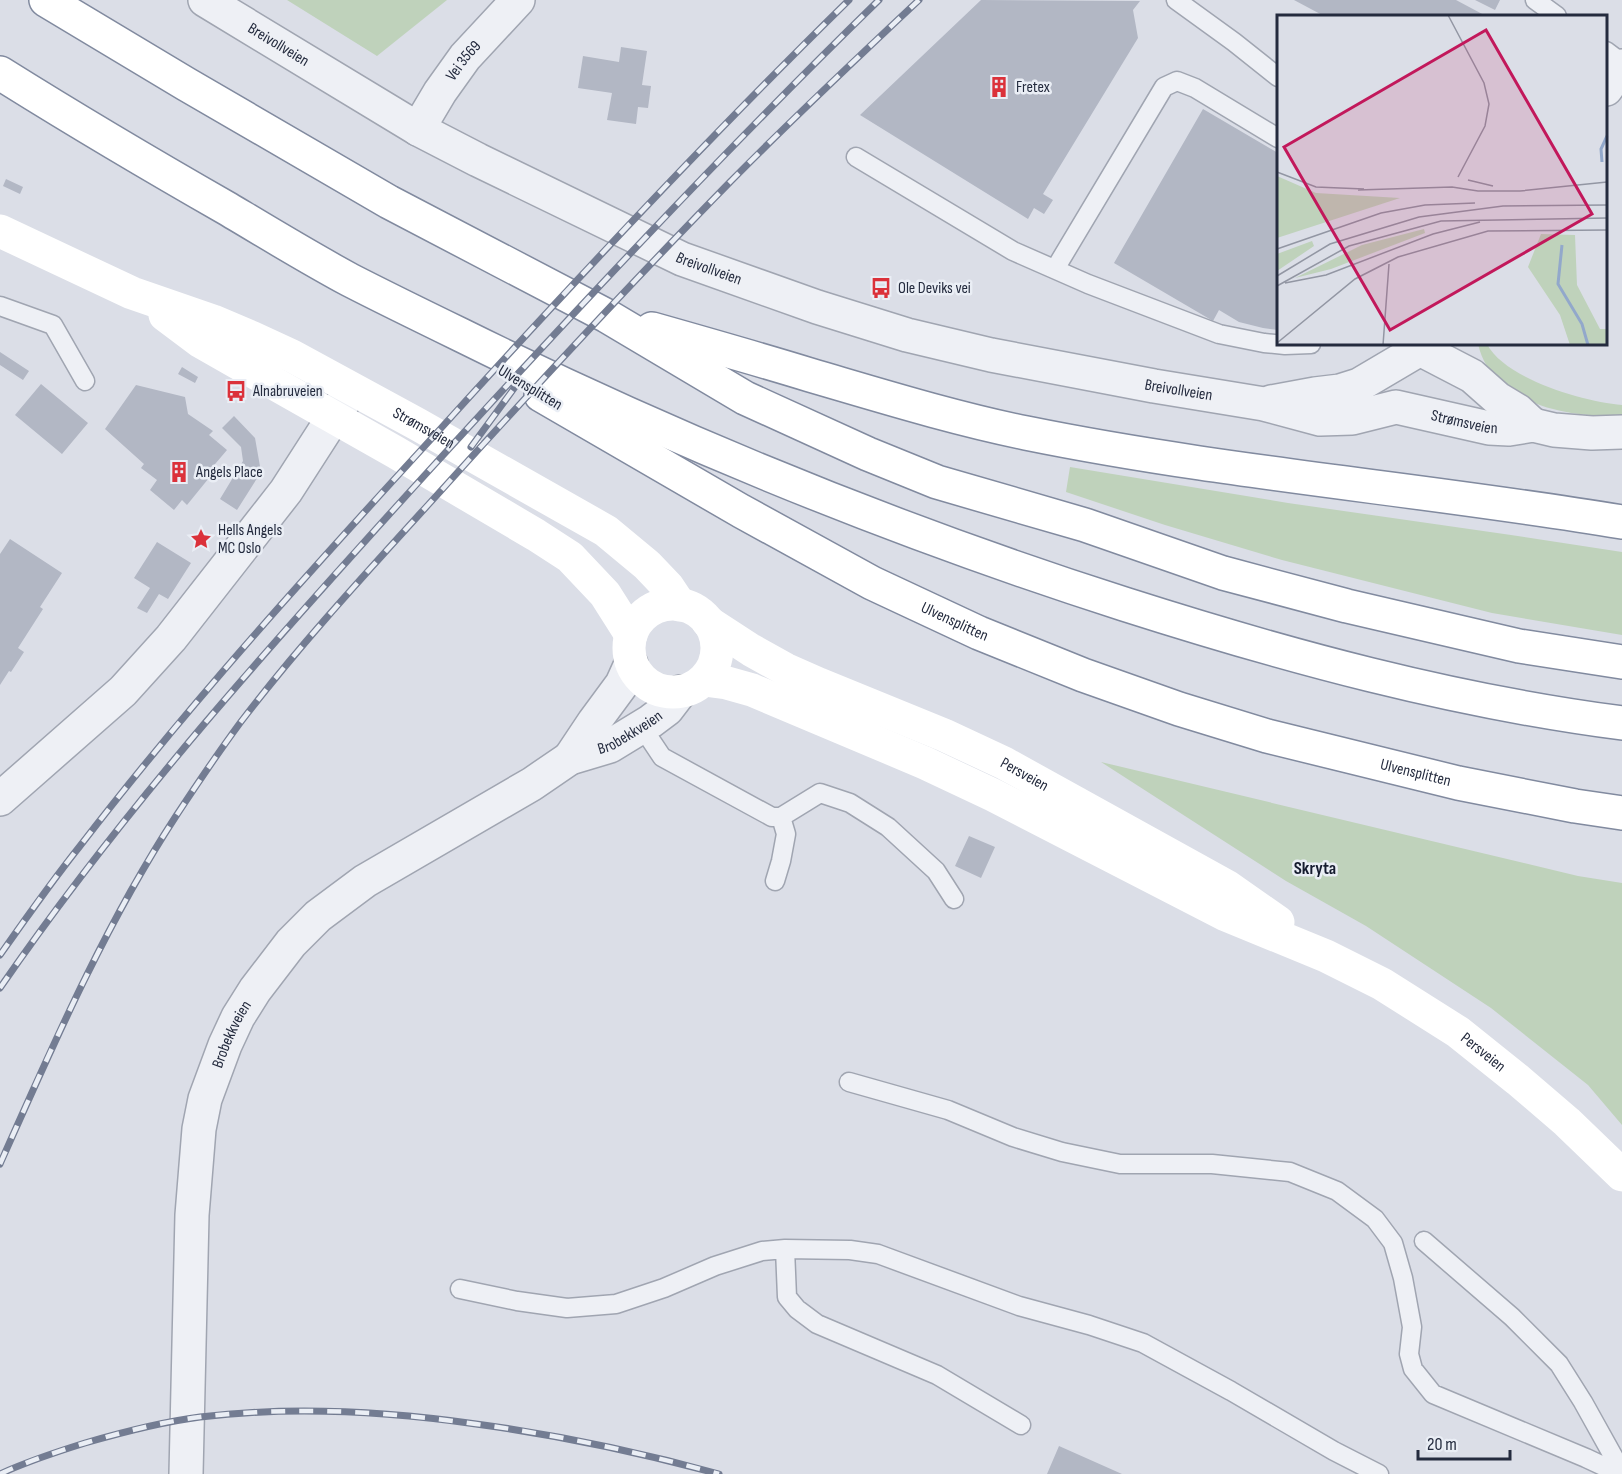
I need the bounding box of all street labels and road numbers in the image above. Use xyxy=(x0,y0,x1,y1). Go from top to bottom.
street label: Breivollveien xyxy=(244,19,313,70)
street label: Vei 3569 xyxy=(442,37,485,84)
street label: Breivollveien xyxy=(673,248,744,289)
street label: Ulvensplitten xyxy=(494,361,566,415)
street label: Breivollveien xyxy=(1143,375,1214,405)
street label: Strømsveien xyxy=(390,403,458,453)
street label: Strømsveien xyxy=(1429,406,1498,438)
street label: Ulvensplitten xyxy=(918,598,991,645)
street label: Brobekkveien xyxy=(595,706,666,759)
street label: Persveien xyxy=(997,753,1052,795)
street label: Ulvensplitten xyxy=(1379,755,1453,790)
street label: Brobekkveien xyxy=(208,997,255,1070)
street label: Persveien xyxy=(1457,1028,1509,1076)

